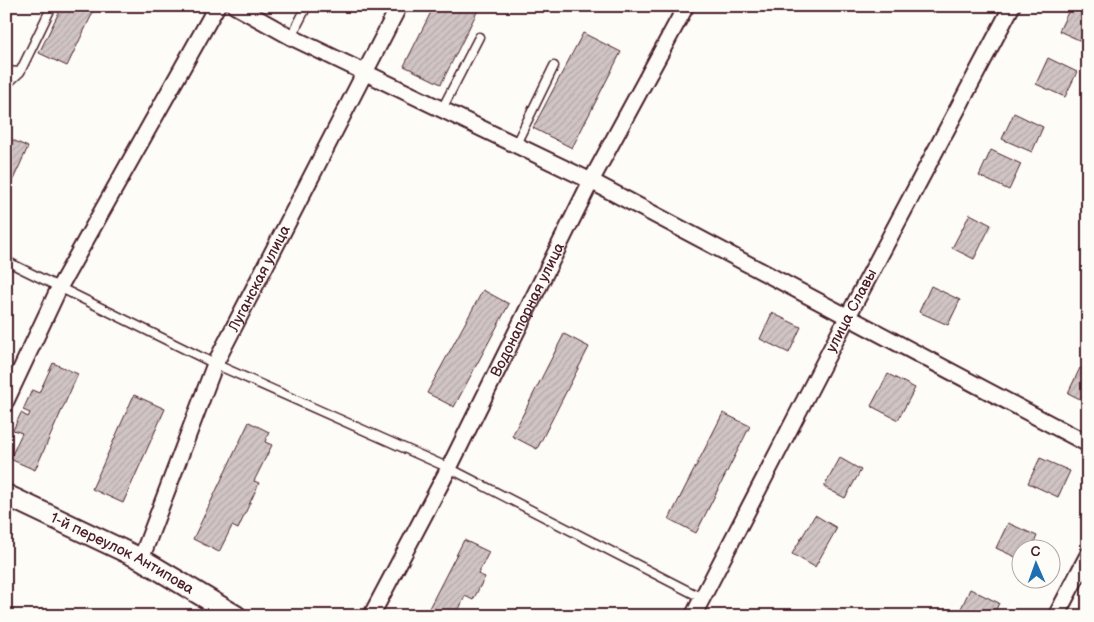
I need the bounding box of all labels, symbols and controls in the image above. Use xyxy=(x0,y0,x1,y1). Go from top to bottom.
street label: Луганская улица xyxy=(223,222,294,336)
street label: Водонапорная улица xyxy=(486,239,569,380)
street label: улица Славы xyxy=(821,265,881,356)
street label: 1-й переулок Антипова xyxy=(47,508,198,598)
north arrow xyxy=(1012,540,1062,590)
text: С xyxy=(1030,543,1041,560)

